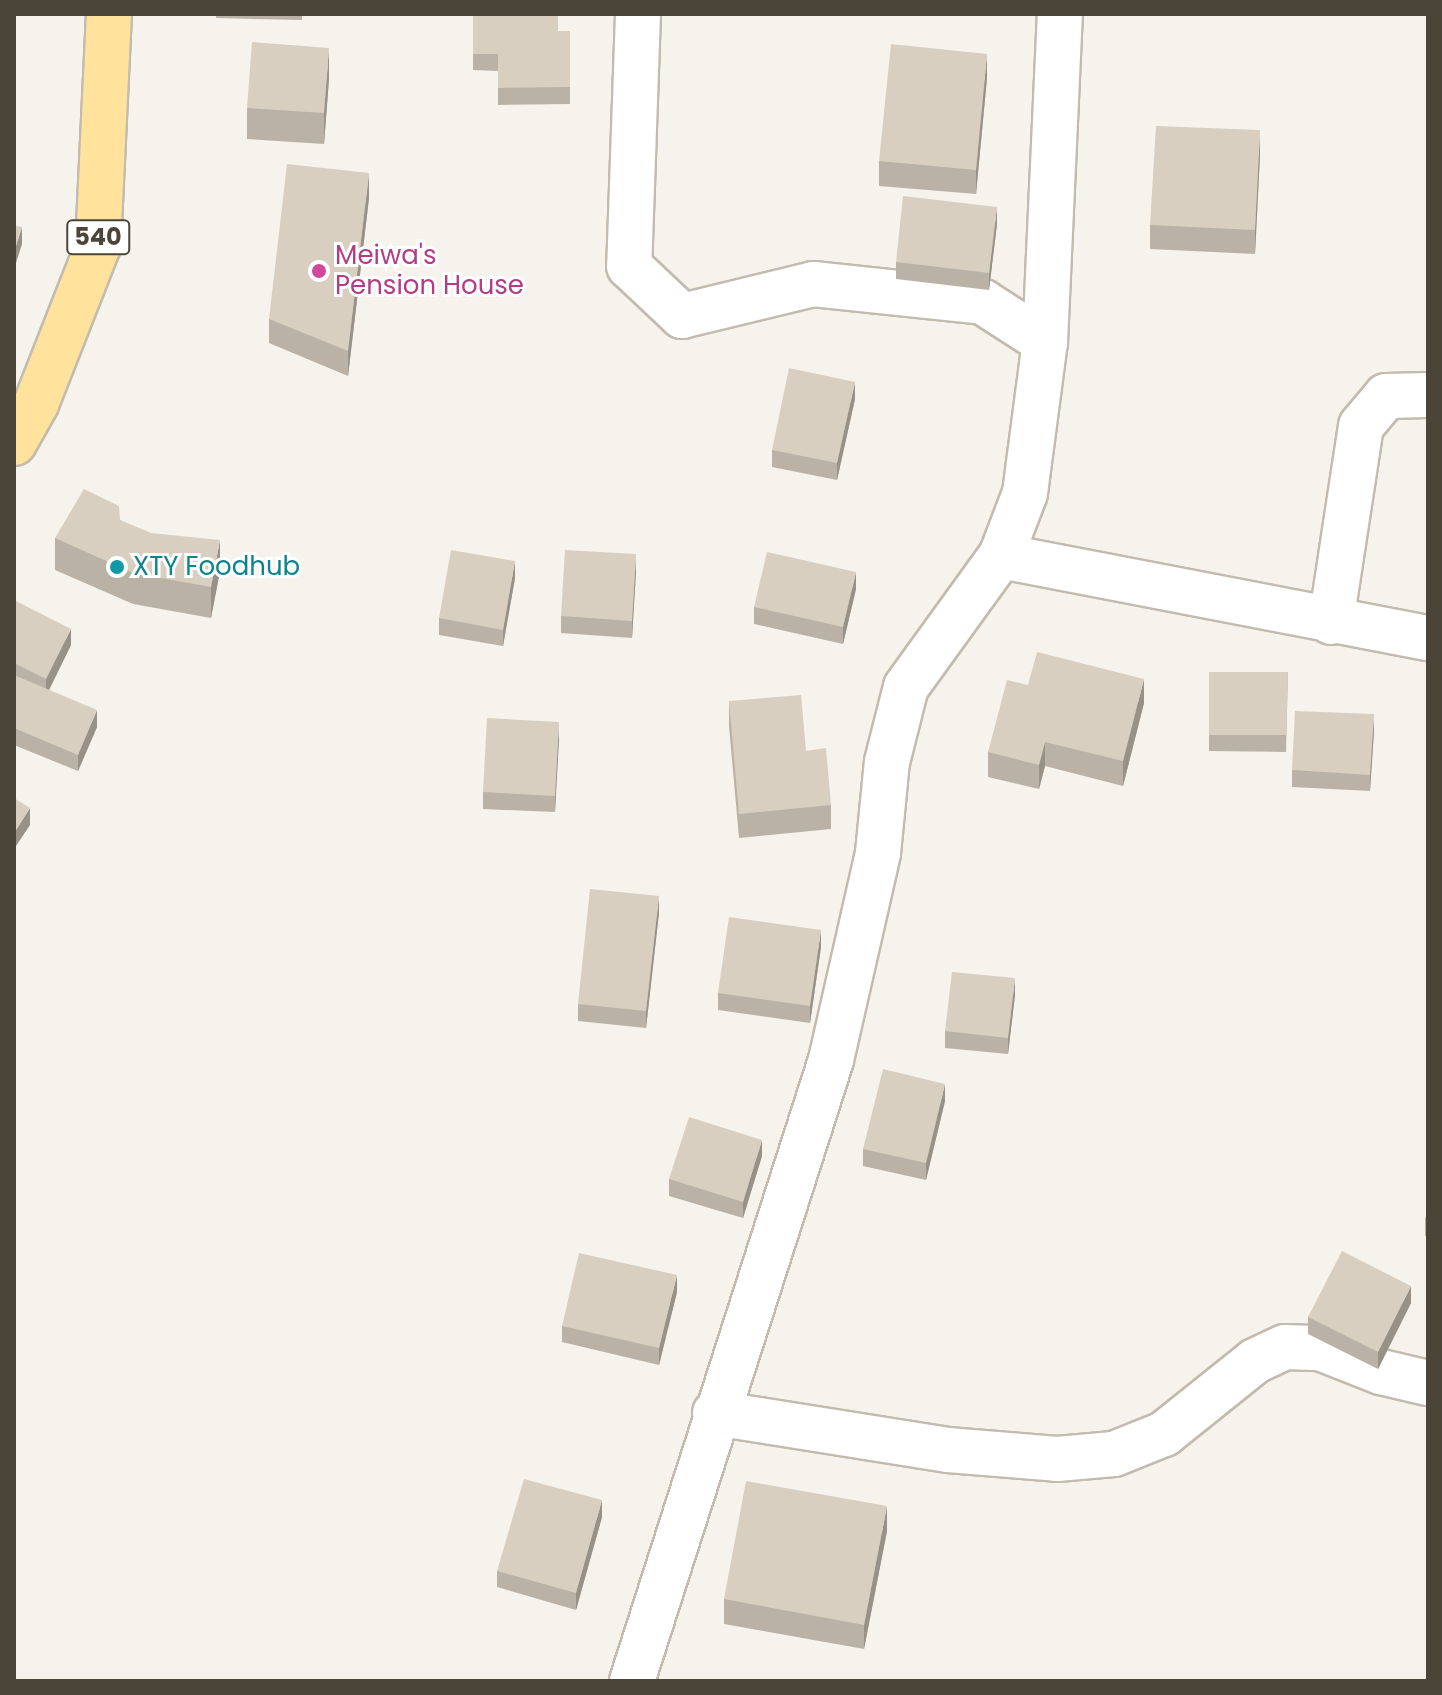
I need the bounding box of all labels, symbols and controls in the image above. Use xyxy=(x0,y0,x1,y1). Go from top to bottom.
road number: 540 xyxy=(66,217,130,257)
place label: Meiwa's Pension House xyxy=(335,240,524,302)
marker: Meiwa's Pension House xyxy=(310,262,328,280)
place label: XTY Foodhub xyxy=(133,551,300,583)
marker: XTY Foodhub xyxy=(108,558,126,576)

